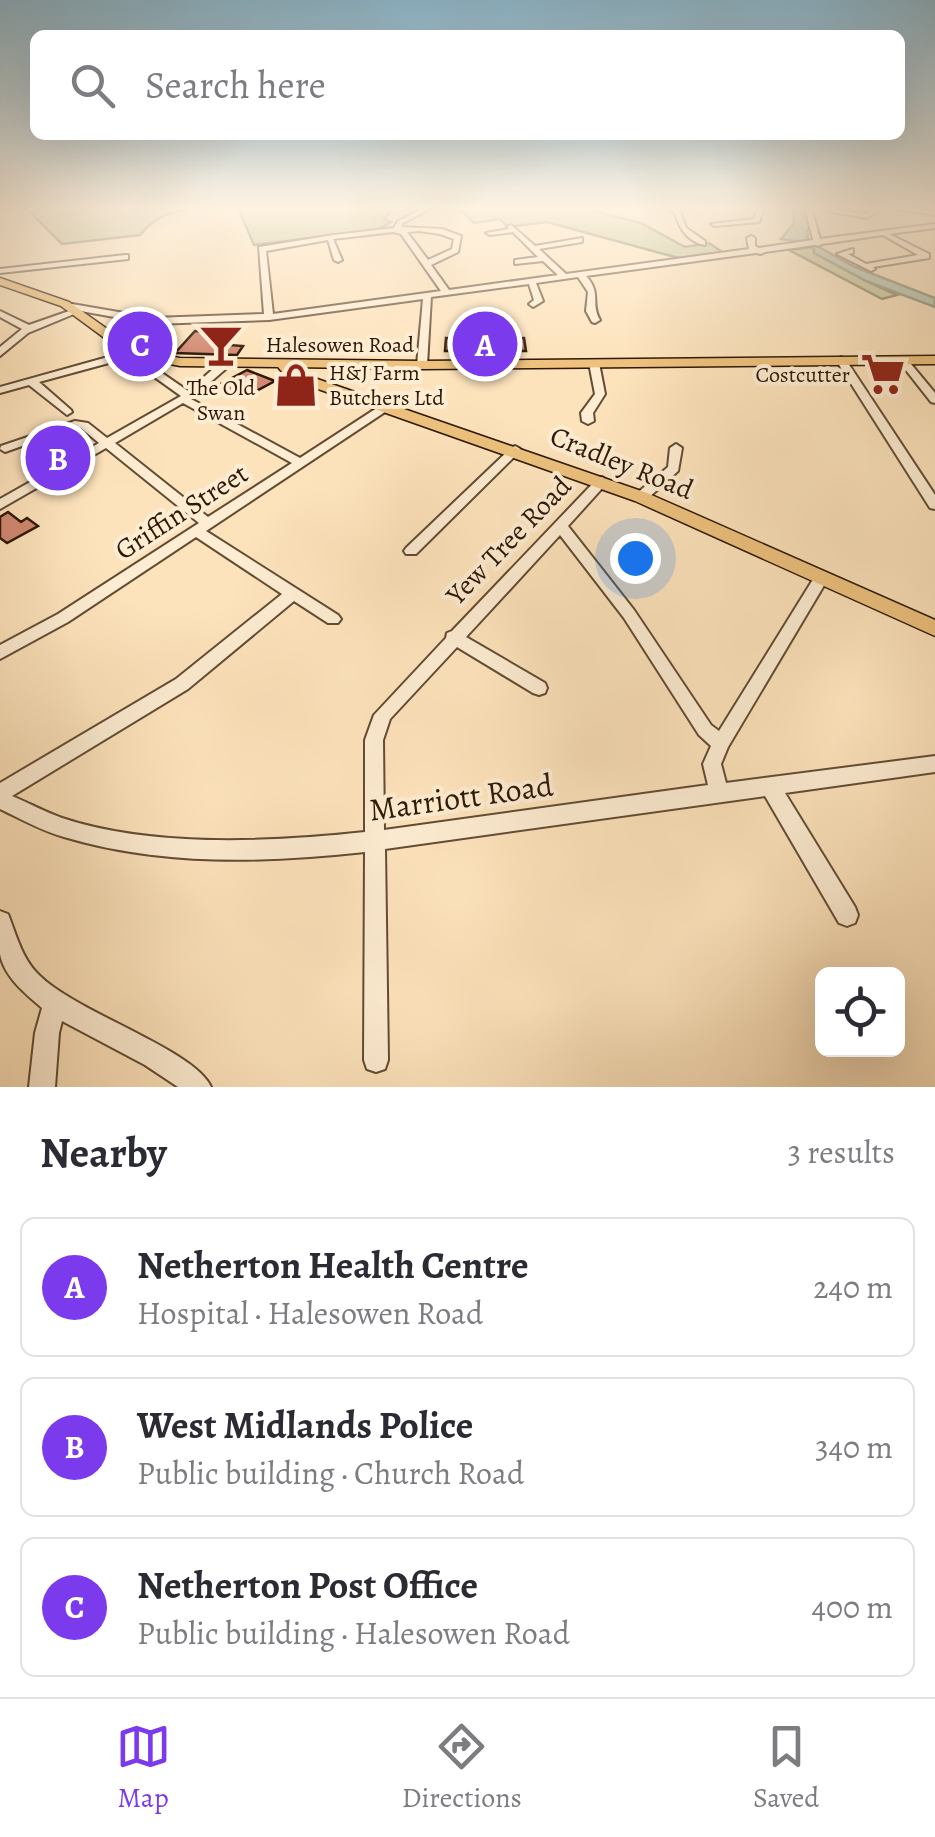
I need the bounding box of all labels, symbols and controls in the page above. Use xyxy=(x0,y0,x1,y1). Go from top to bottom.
search box xyxy=(30,30,905,140)
icon: search xyxy=(65,58,120,113)
text: Search here xyxy=(145,59,326,111)
pin: C xyxy=(108,306,172,382)
pin: A xyxy=(452,306,518,382)
bar icon: The Old Swan xyxy=(197,321,245,369)
street label: Halesowen Road xyxy=(266,330,414,360)
supermarket icon: Costcutter xyxy=(859,350,907,398)
place label: H&J Farm Butchers Ltd xyxy=(329,358,444,413)
place label: Costcutter xyxy=(756,360,850,390)
shop icon: H&J Farm Butchers Ltd xyxy=(272,361,320,409)
place label: The Old Swan xyxy=(187,373,255,428)
street label: Cradley Road xyxy=(544,417,700,509)
pin: B xyxy=(26,420,90,496)
street label: Griffin Street xyxy=(108,455,255,569)
street label: Yew Tree Road xyxy=(437,467,581,614)
your location xyxy=(610,533,661,584)
street label: Marriott Road xyxy=(366,762,557,832)
map controls xyxy=(815,967,905,1057)
button: locate xyxy=(815,967,905,1057)
text: Nearby xyxy=(40,1124,167,1181)
text: 3 results xyxy=(788,1130,895,1174)
text: Netherton Health Centre xyxy=(137,1239,529,1291)
text: A xyxy=(64,1265,85,1309)
text: 240 m xyxy=(813,1265,893,1309)
text: Hospital · Halesowen Road xyxy=(137,1291,483,1335)
text: West Midlands Police xyxy=(137,1399,473,1451)
text: B xyxy=(64,1425,85,1469)
text: 340 m xyxy=(815,1425,893,1469)
text: Public building · Church Road xyxy=(137,1451,524,1495)
text: Netherton Post Office xyxy=(137,1559,478,1611)
text: C xyxy=(65,1585,84,1629)
text: 400 m xyxy=(811,1585,893,1629)
text: Public building · Halesowen Road xyxy=(137,1611,570,1655)
tab: Map xyxy=(116,1719,171,1817)
tab: Directions xyxy=(402,1719,522,1817)
tab: Saved xyxy=(753,1719,819,1817)

